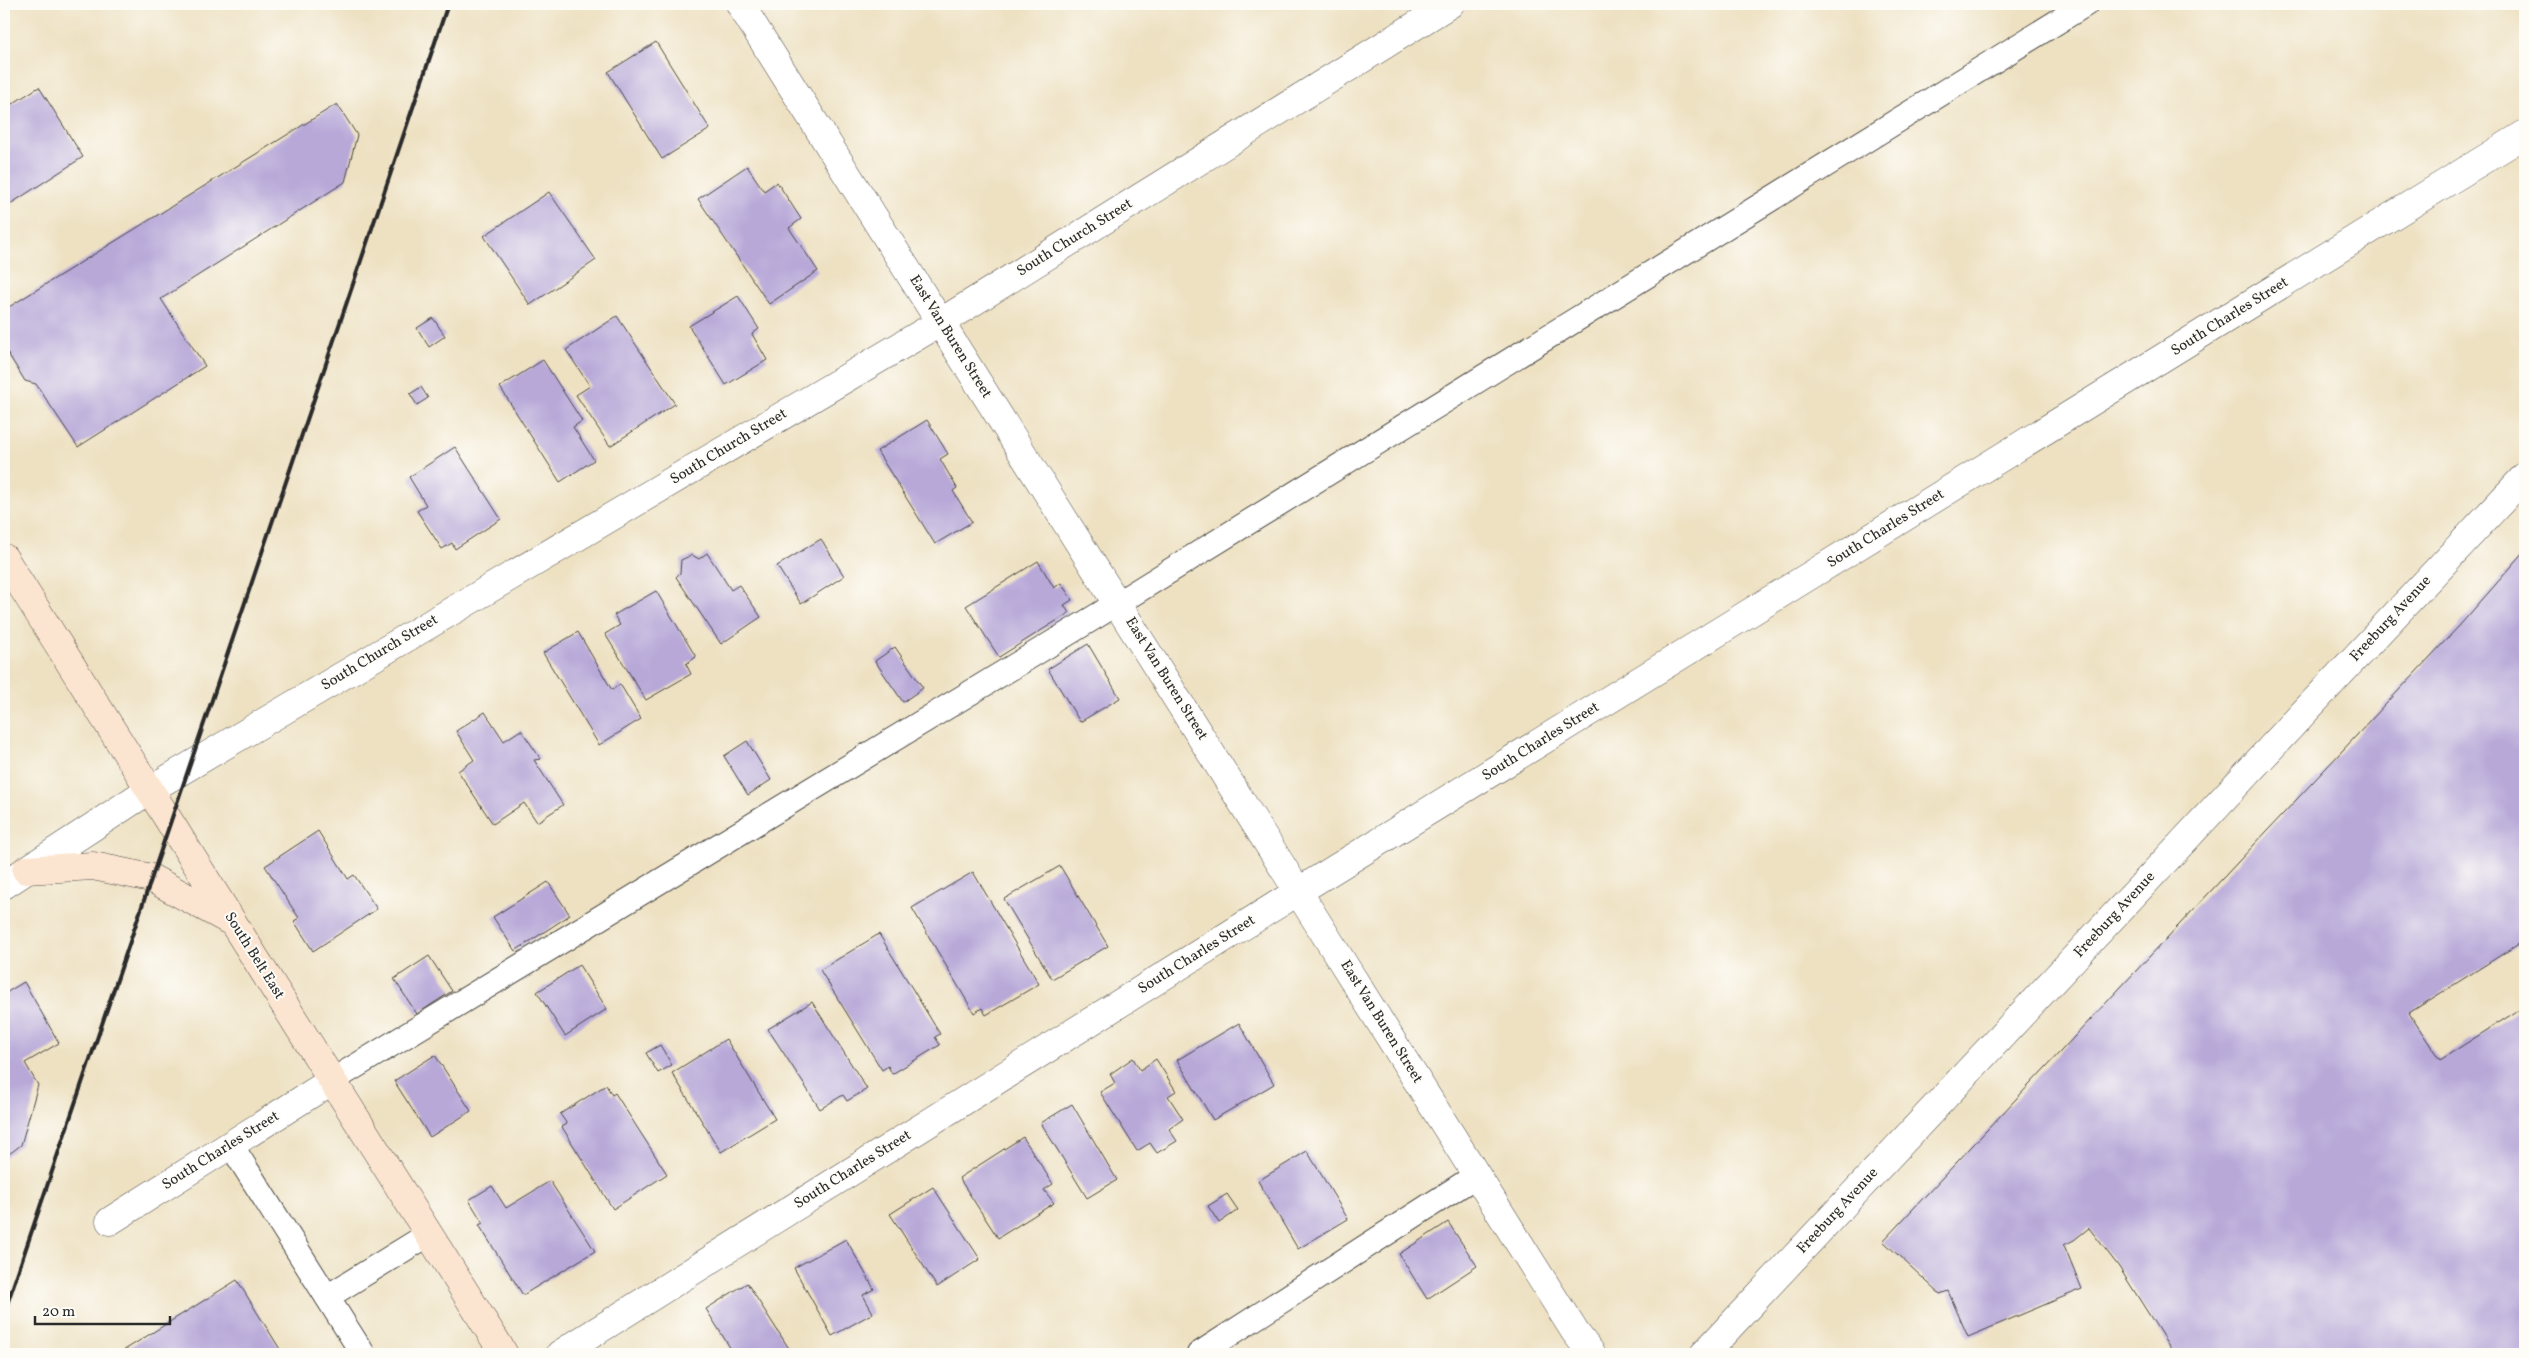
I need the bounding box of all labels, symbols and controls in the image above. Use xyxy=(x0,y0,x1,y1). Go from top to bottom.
street label: South Church Street xyxy=(1013,194,1137,282)
street label: East Van Buren Street xyxy=(904,271,996,403)
street label: South Charles Street xyxy=(2167,272,2293,362)
street label: South Church Street xyxy=(667,404,791,490)
street label: South Charles Street xyxy=(1823,484,1949,574)
street label: Freeburg Avenue xyxy=(2345,571,2437,667)
street label: South Church Street xyxy=(318,610,442,696)
street label: East Van Buren Street xyxy=(1120,613,1212,745)
street label: South Charles Street xyxy=(1478,697,1604,787)
street label: Freeburg Avenue xyxy=(2069,867,2161,963)
street label: South Belt East xyxy=(219,908,289,1004)
street label: South Charles Street xyxy=(1134,910,1260,1000)
street label: East Van Buren Street xyxy=(1335,956,1427,1088)
street label: South Charles Street xyxy=(158,1106,284,1196)
street label: South Charles Street xyxy=(790,1125,916,1215)
street label: Freeburg Avenue xyxy=(1792,1163,1884,1259)
scale bar xyxy=(35,1293,170,1325)
text: 20 m xyxy=(42,1302,75,1323)

